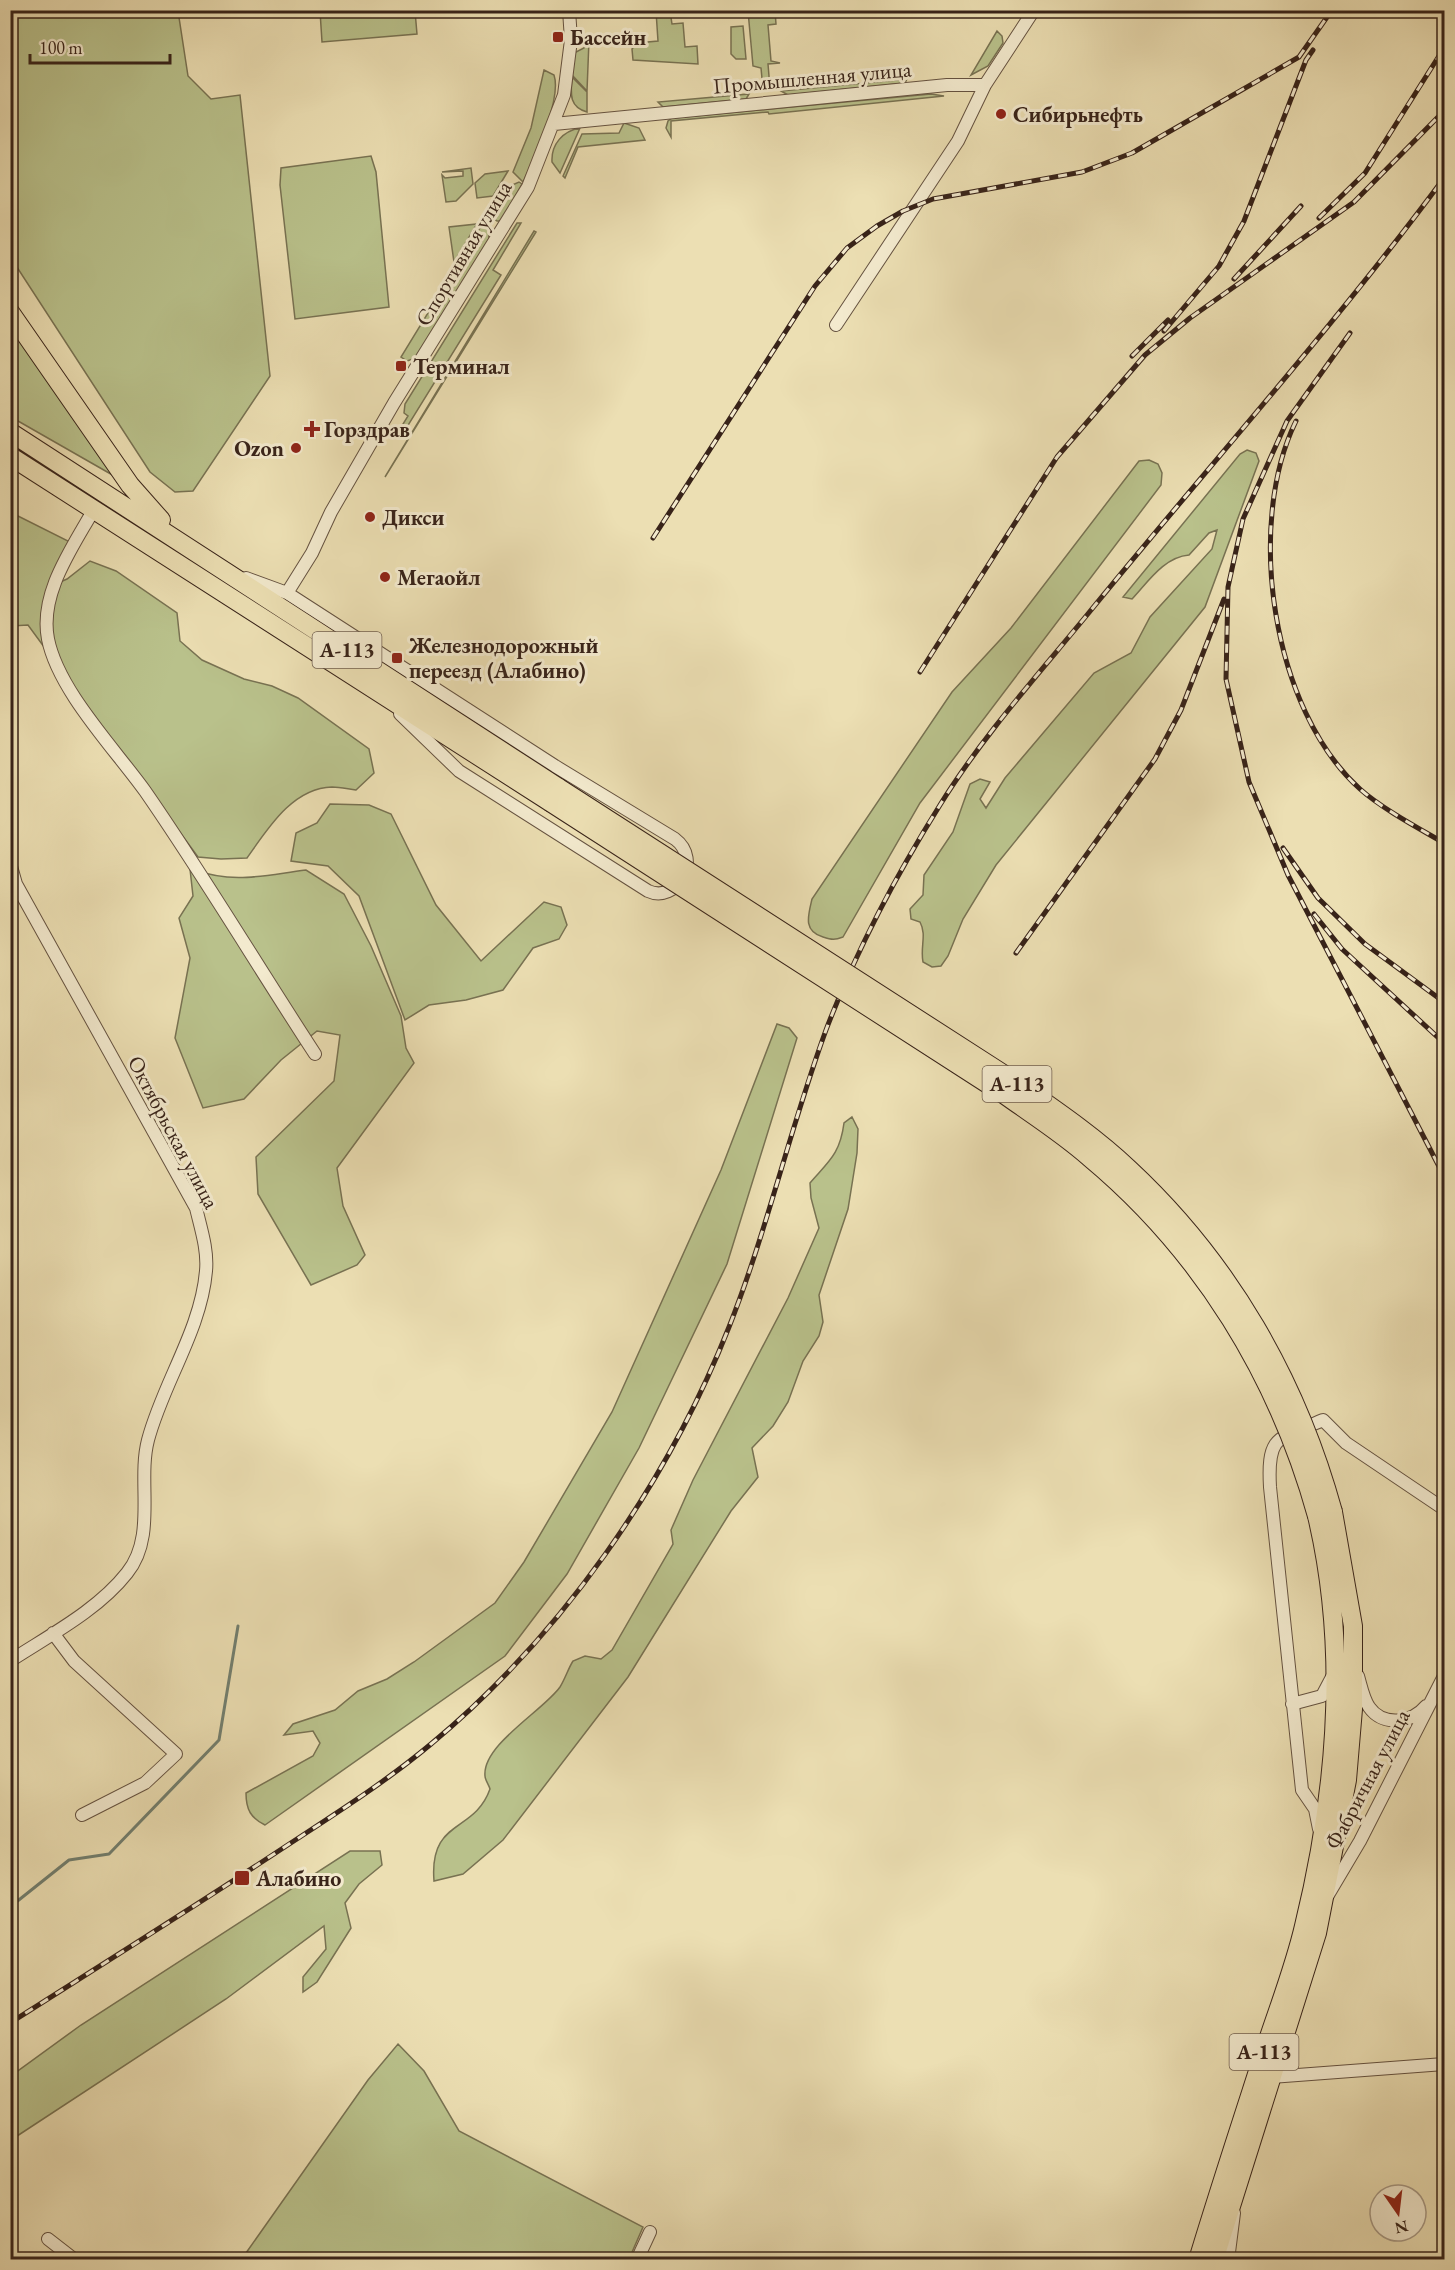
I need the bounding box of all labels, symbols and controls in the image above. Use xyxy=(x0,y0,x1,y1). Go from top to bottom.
place label: Бассейн xyxy=(570,23,647,52)
scale bar xyxy=(30,27,170,65)
marker: Бассейн xyxy=(551,30,565,44)
text: 100 m xyxy=(39,36,83,59)
street label: Промышленная улица xyxy=(712,54,913,101)
place label: Сибирьнефть xyxy=(1013,100,1143,129)
marker: Сибирьнефть xyxy=(994,107,1008,121)
street label: Спортивная улица xyxy=(409,175,518,331)
place label: Терминал xyxy=(413,352,510,381)
marker: Терминал xyxy=(394,359,408,373)
place label: Горздрав xyxy=(324,415,410,444)
marker: Горздрав xyxy=(305,422,319,436)
place label: Ozon xyxy=(234,434,285,463)
marker: Ozon xyxy=(289,441,303,455)
place label: Дикси xyxy=(382,503,444,532)
marker: Дикси xyxy=(363,510,377,524)
place label: Мегаойл xyxy=(397,563,480,592)
marker: Мегаойл xyxy=(378,570,392,584)
place label: Железнодорожный переезд (Алабино) xyxy=(408,631,599,685)
road number: А-113 xyxy=(312,632,382,668)
marker: Железнодорожный переезд (Алабино) xyxy=(390,651,404,665)
street label: Октябрьская улица xyxy=(121,1051,226,1214)
road number: А-113 xyxy=(982,1066,1052,1102)
street label: Фабричная улица xyxy=(1318,1704,1417,1854)
place label: Алабино xyxy=(255,1864,341,1893)
marker: Алабино xyxy=(233,1869,251,1887)
road number: А-113 xyxy=(1230,2034,1298,2070)
north arrow xyxy=(1368,2183,1428,2243)
text: N xyxy=(1393,2215,1410,2239)

